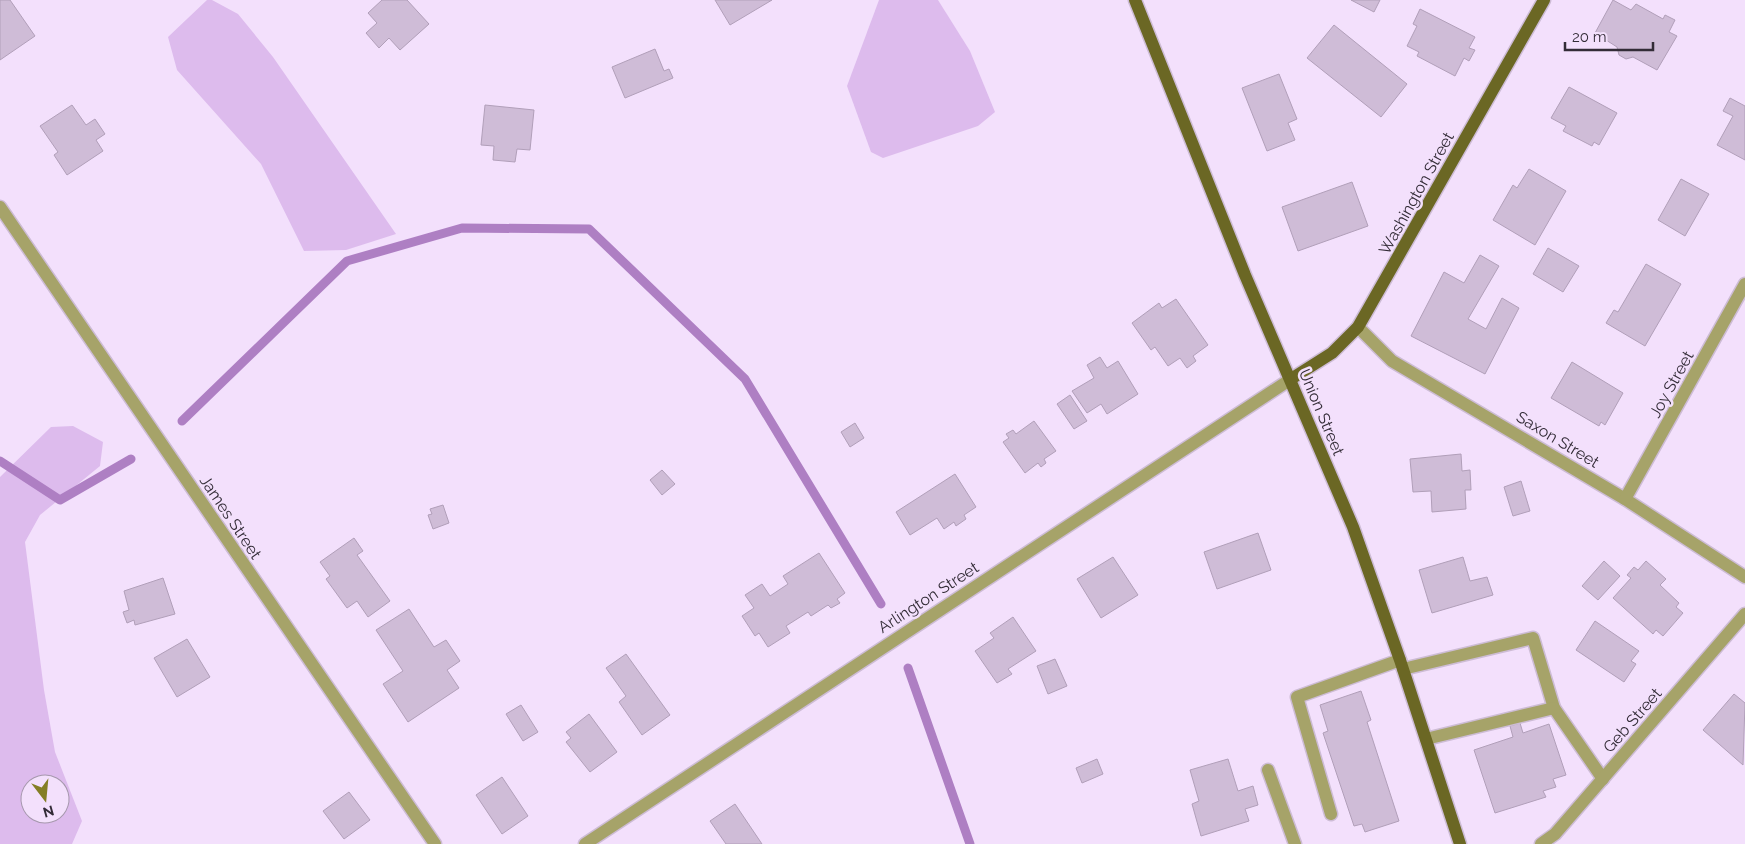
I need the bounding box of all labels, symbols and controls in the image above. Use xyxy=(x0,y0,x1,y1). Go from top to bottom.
scale bar xyxy=(1565,20,1652,52)
text: 20 m xyxy=(1572,28,1607,46)
street label: Washington Street xyxy=(1375,128,1458,258)
street label: Joy Street xyxy=(1645,347,1698,421)
street label: Union Street xyxy=(1295,366,1349,459)
street label: Saxon Street xyxy=(1513,407,1603,472)
street label: James Street xyxy=(196,472,266,563)
street label: Arlington Street xyxy=(874,558,983,637)
street label: Geb Street xyxy=(1599,684,1666,756)
north arrow xyxy=(20,774,70,824)
text: N xyxy=(41,802,56,821)

